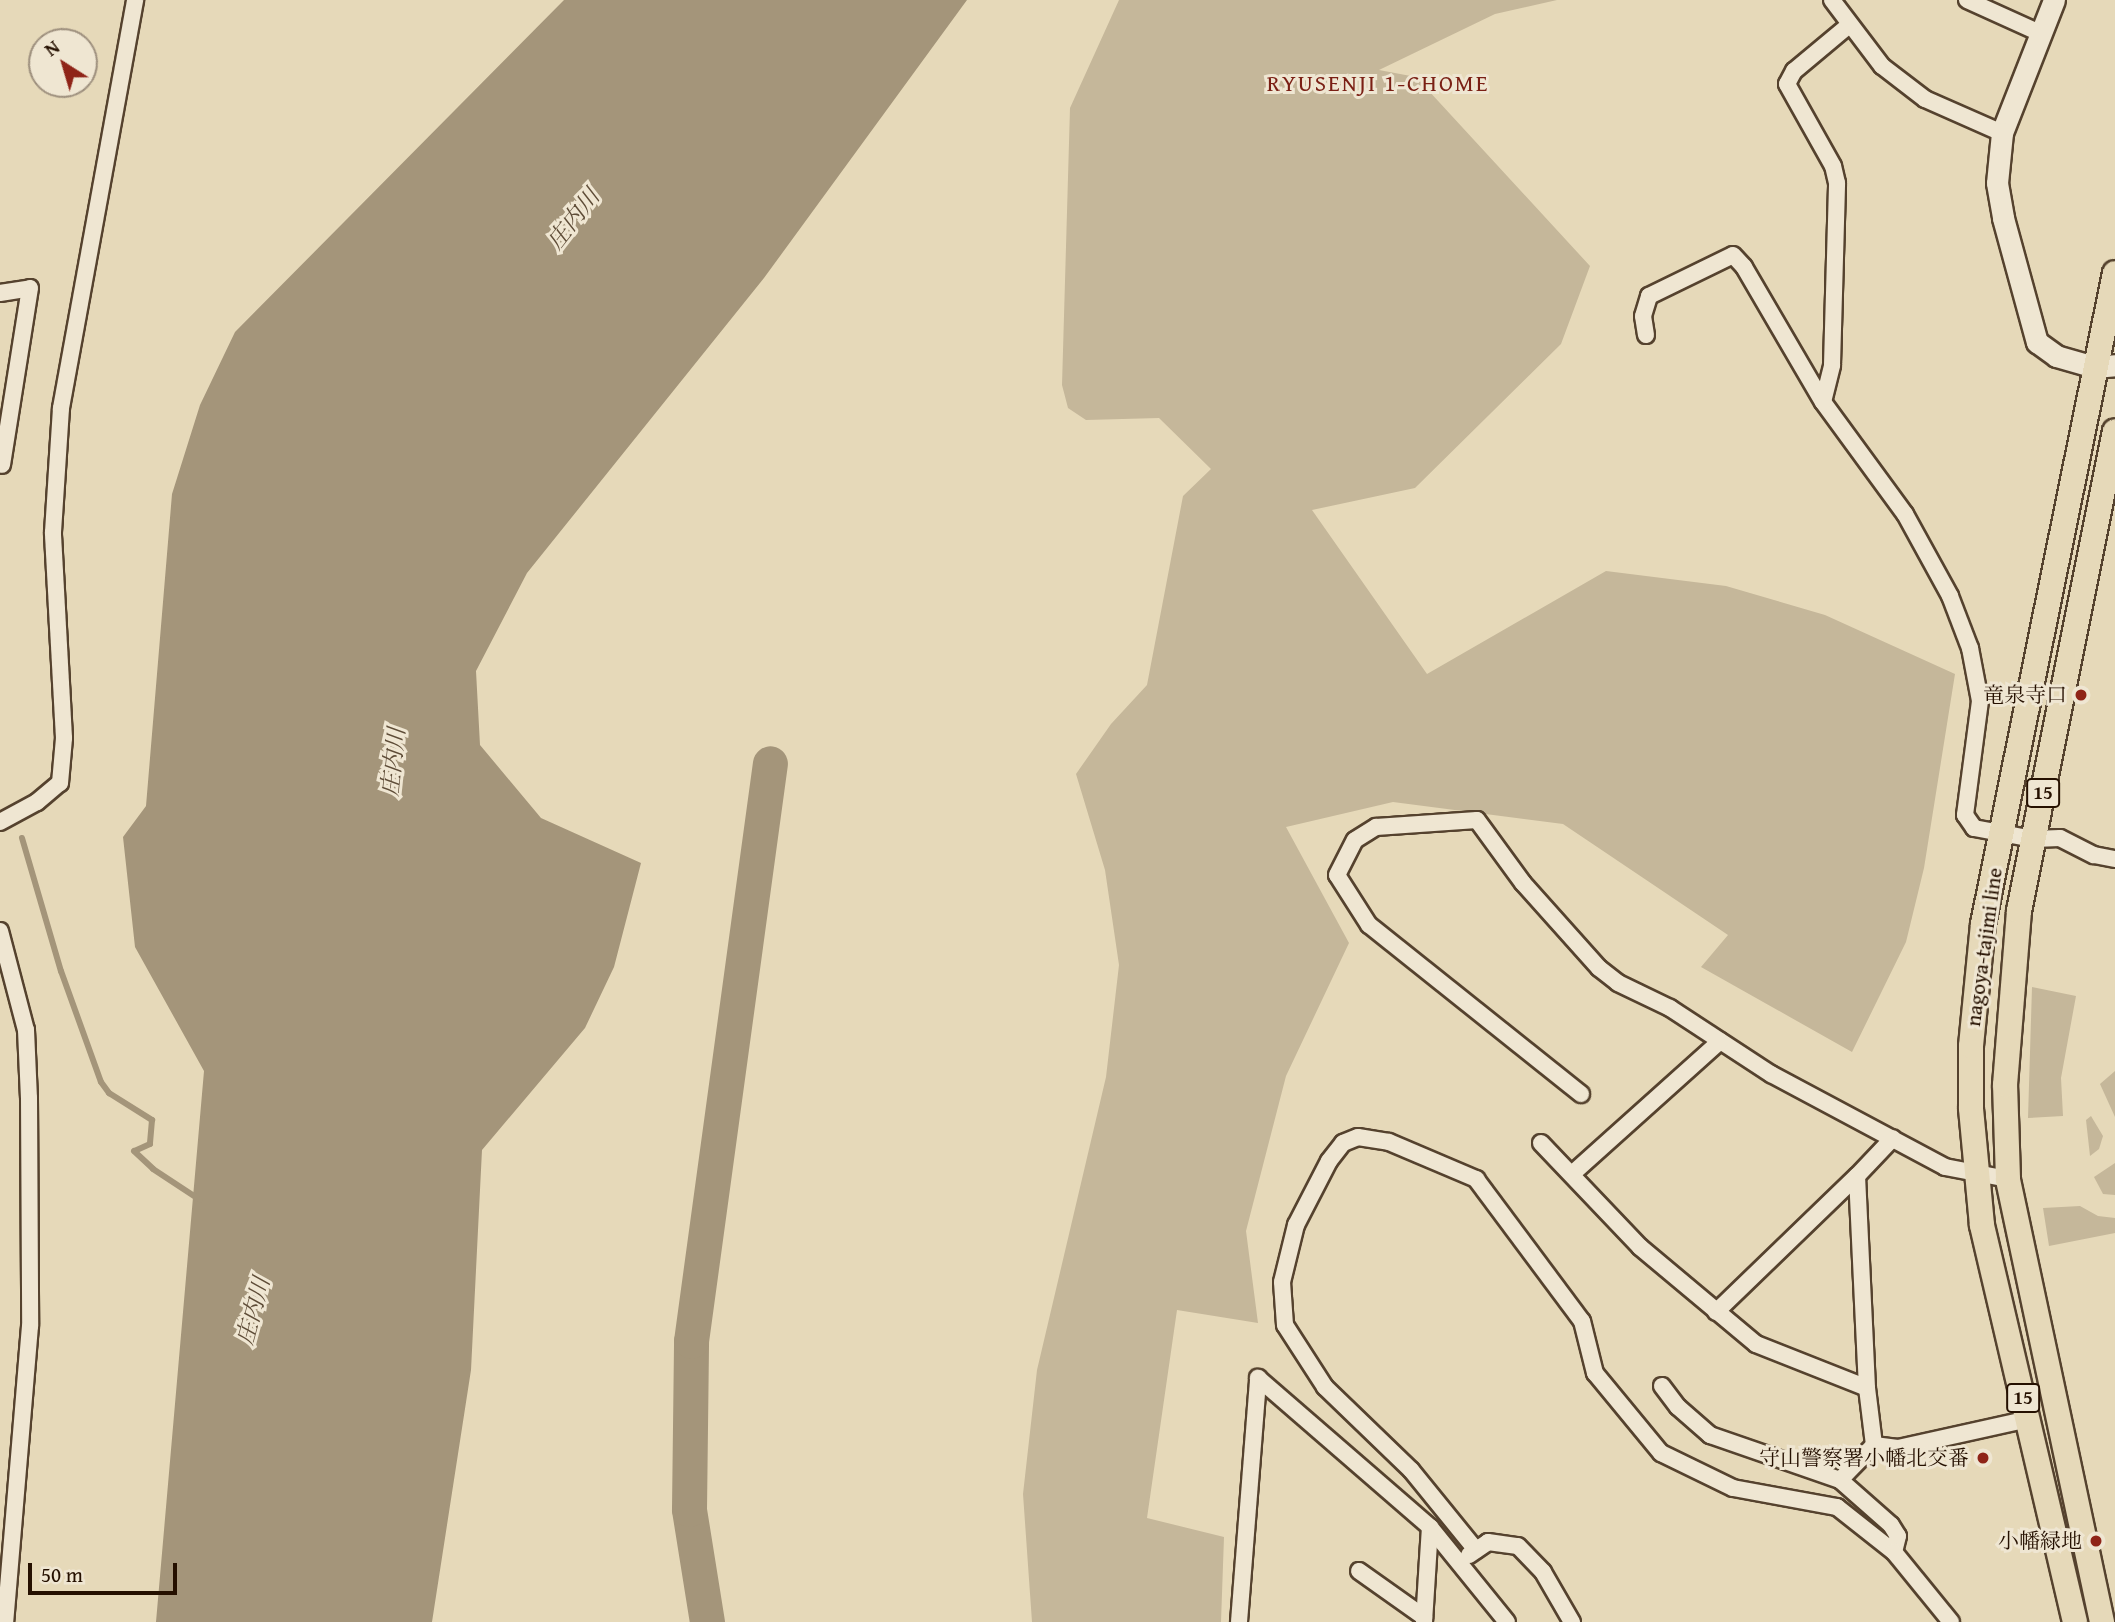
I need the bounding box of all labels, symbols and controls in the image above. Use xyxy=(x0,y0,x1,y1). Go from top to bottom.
north arrow xyxy=(28,28,98,98)
text: N xyxy=(38,33,65,63)
district label: RYUSENJI 1-CHOME xyxy=(1269,69,1487,97)
water label: 庄内川 xyxy=(541,183,605,255)
place label: 竜泉寺口 xyxy=(1983,682,2067,708)
marker: 竜泉寺口 xyxy=(2073,687,2089,703)
water label: 庄内川 xyxy=(376,726,410,798)
road number: 15 xyxy=(2025,778,2060,808)
street label: nagoya-tajimi line xyxy=(1960,866,2008,1028)
water label: 庄内川 xyxy=(231,1274,275,1348)
road number: 15 xyxy=(2006,1382,2040,1414)
place label: 守山警察署小幡北交番 xyxy=(1759,1445,1969,1471)
marker: 守山警察署小幡北交番 xyxy=(1975,1450,1991,1466)
place label: 小幡緑地 xyxy=(1998,1528,2082,1554)
marker: 小幡緑地 xyxy=(2088,1533,2104,1549)
scale bar xyxy=(32,1548,180,1592)
text: 50 m xyxy=(41,1559,83,1590)

